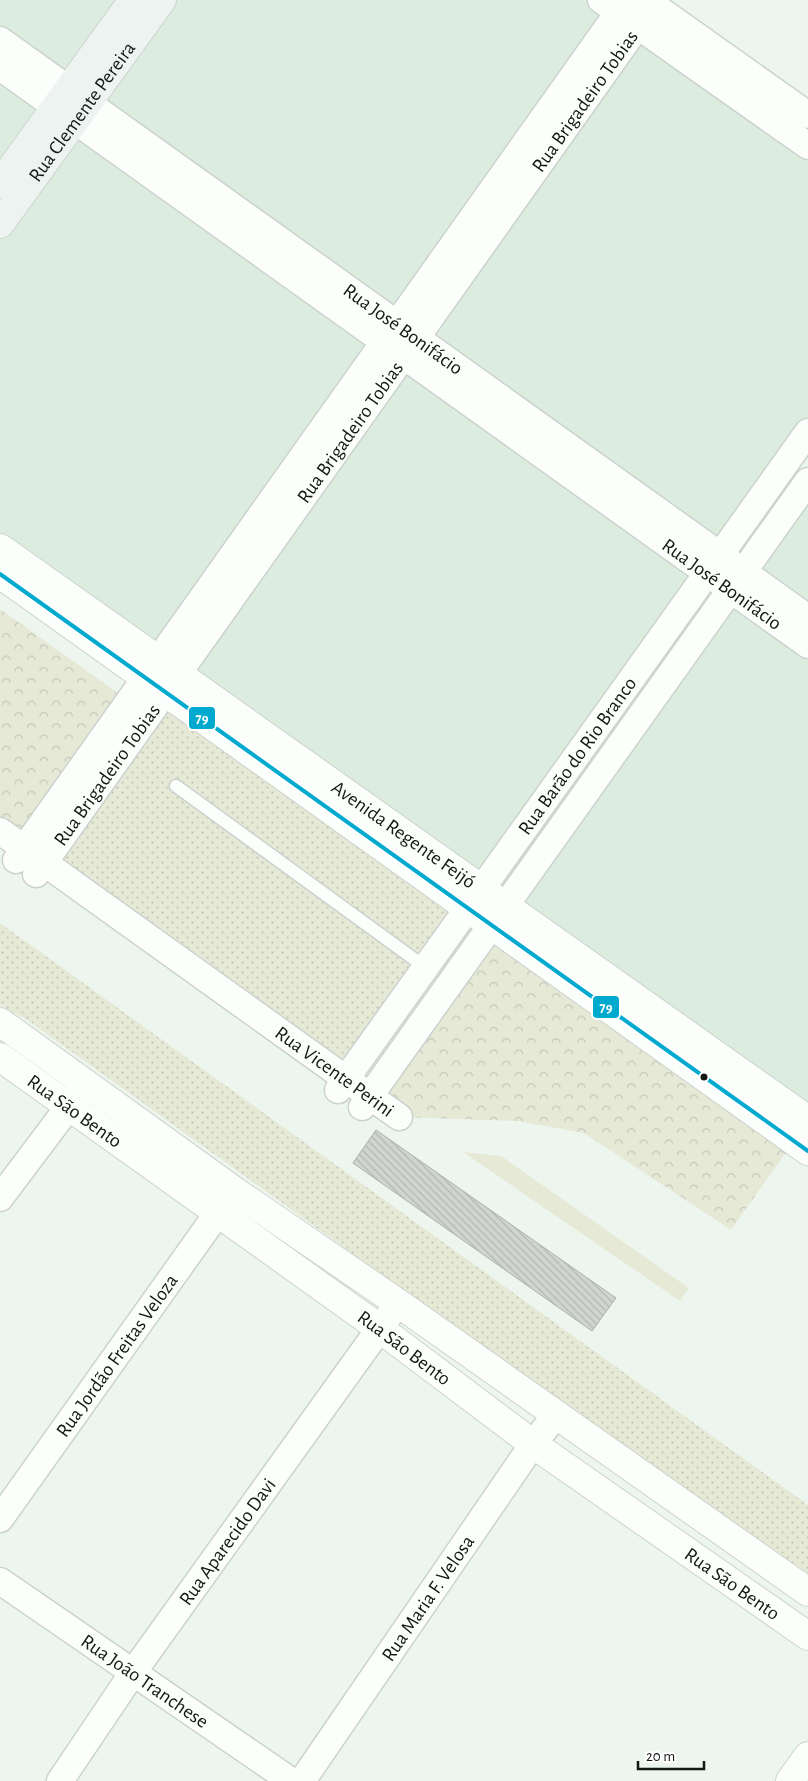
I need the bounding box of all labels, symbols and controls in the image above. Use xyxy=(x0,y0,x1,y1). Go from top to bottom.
street label: Rua Brigadeiro Tobias xyxy=(529,27,642,176)
street label: Rua Clemente Pereira xyxy=(25,38,139,186)
street label: Rua José Bonifácio xyxy=(339,280,466,379)
street label: Rua Brigadeiro Tobias xyxy=(294,358,407,507)
street label: Rua José Bonifácio xyxy=(658,535,785,634)
street label: Rua Barão do Rio Branco xyxy=(515,674,641,839)
street label: Rua Brigadeiro Tobias xyxy=(51,701,164,849)
line badge: 79 xyxy=(188,706,216,730)
text: 79 xyxy=(196,712,209,726)
street label: Avenida Regente Feijó xyxy=(328,777,479,892)
line badge: 79 xyxy=(592,995,620,1019)
text: 79 xyxy=(600,1001,613,1015)
street label: Rua Vicente Perini xyxy=(271,1023,397,1121)
street label: Rua São Bento xyxy=(23,1071,125,1152)
unlabelled marker xyxy=(699,1072,709,1082)
street label: Rua Jordão Freitas Veloza xyxy=(53,1271,182,1441)
street label: Rua São Bento xyxy=(354,1307,454,1389)
street label: Rua Aparecido Davi xyxy=(176,1475,280,1609)
street label: Rua Maria F. Velosa xyxy=(378,1532,478,1665)
street label: Rua São Bento xyxy=(681,1544,783,1624)
street label: Rua João Tranchese xyxy=(77,1631,212,1732)
scale bar xyxy=(638,1738,704,1770)
text: 20 m xyxy=(646,1749,675,1764)

